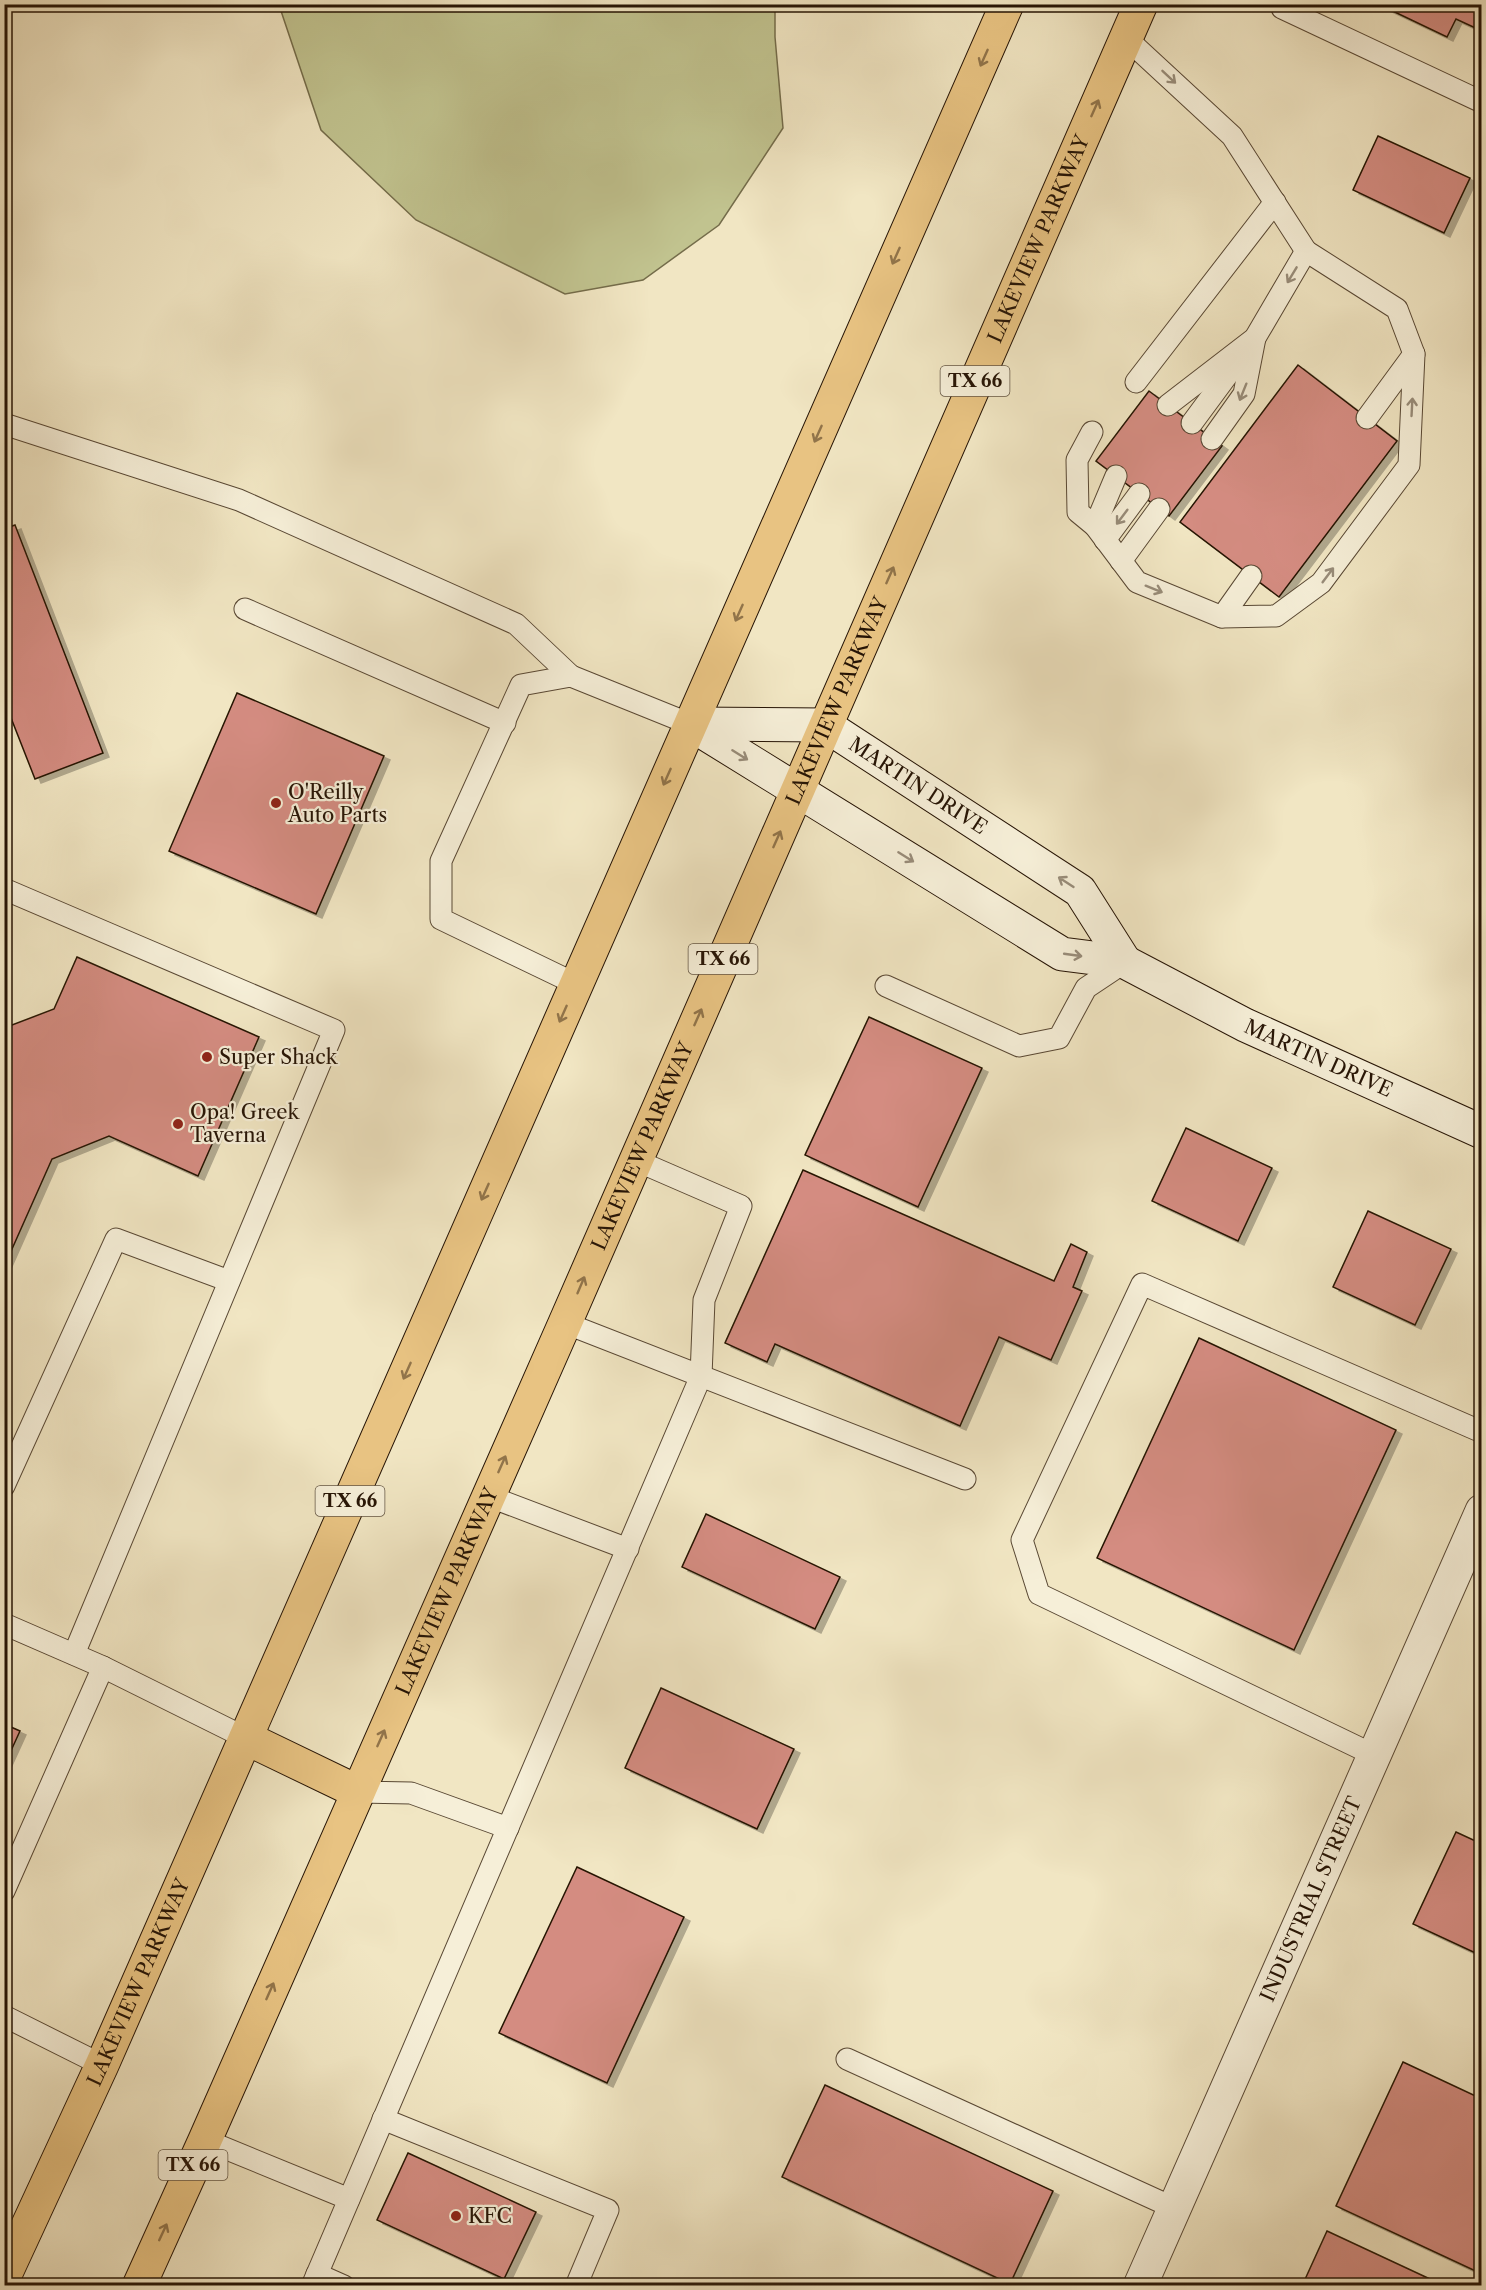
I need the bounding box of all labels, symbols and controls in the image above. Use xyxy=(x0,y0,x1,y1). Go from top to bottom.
one-way arrow xyxy=(977,49,988,67)
one-way arrow xyxy=(1161,70,1176,84)
one-way arrow xyxy=(1090,100,1101,118)
street label: LAKEVIEW PARKWAY xyxy=(983,130,1095,347)
one-way arrow xyxy=(890,246,902,264)
one-way arrow xyxy=(1286,266,1298,283)
road number: TX 66 xyxy=(940,366,1010,396)
one-way arrow xyxy=(1236,383,1247,401)
one-way arrow xyxy=(1406,397,1417,417)
one-way arrow xyxy=(812,425,823,443)
one-way arrow xyxy=(1116,508,1129,524)
one-way arrow xyxy=(885,567,897,585)
one-way arrow xyxy=(1322,567,1334,583)
one-way arrow xyxy=(1144,584,1162,595)
street label: LAKEVIEW PARKWAY xyxy=(781,592,893,808)
one-way arrow xyxy=(733,603,745,621)
street label: MARTIN DRIVE xyxy=(844,732,992,839)
one-way arrow xyxy=(731,749,748,761)
one-way arrow xyxy=(661,768,672,786)
place label: O'Reilly Auto Parts xyxy=(287,780,387,827)
marker: O'Reilly Auto Parts xyxy=(269,796,283,810)
one-way arrow xyxy=(772,830,783,848)
one-way arrow xyxy=(897,852,914,864)
one-way arrow xyxy=(1058,875,1075,888)
road number: TX 66 xyxy=(688,944,758,974)
one-way arrow xyxy=(1063,950,1083,961)
one-way arrow xyxy=(557,1004,569,1022)
one-way arrow xyxy=(693,1008,704,1027)
street label: MARTIN DRIVE xyxy=(1241,1014,1396,1102)
street label: LAKEVIEW PARKWAY xyxy=(586,1038,698,1254)
place label: Super Shack xyxy=(219,1045,339,1069)
marker: Super Shack xyxy=(200,1050,214,1064)
place label: Opa! Greek Taverna xyxy=(190,1100,301,1147)
marker: Opa! Greek Taverna xyxy=(171,1117,185,1131)
one-way arrow xyxy=(479,1183,490,1201)
one-way arrow xyxy=(575,1277,587,1295)
one-way arrow xyxy=(401,1361,412,1379)
one-way arrow xyxy=(497,1455,508,1473)
street label: LAKEVIEW PARKWAY xyxy=(391,1483,503,1699)
road number: TX 66 xyxy=(316,1486,385,1516)
one-way arrow xyxy=(376,1730,387,1748)
street label: INDUSTRIAL STREET xyxy=(1255,1793,1366,2005)
street label: LAKEVIEW PARKWAY xyxy=(82,1874,195,2090)
one-way arrow xyxy=(265,1982,276,2001)
road number: TX 66 xyxy=(158,2150,228,2180)
place label: KFC xyxy=(468,2204,512,2228)
marker: KFC xyxy=(449,2209,463,2223)
one-way arrow xyxy=(157,2224,169,2242)

